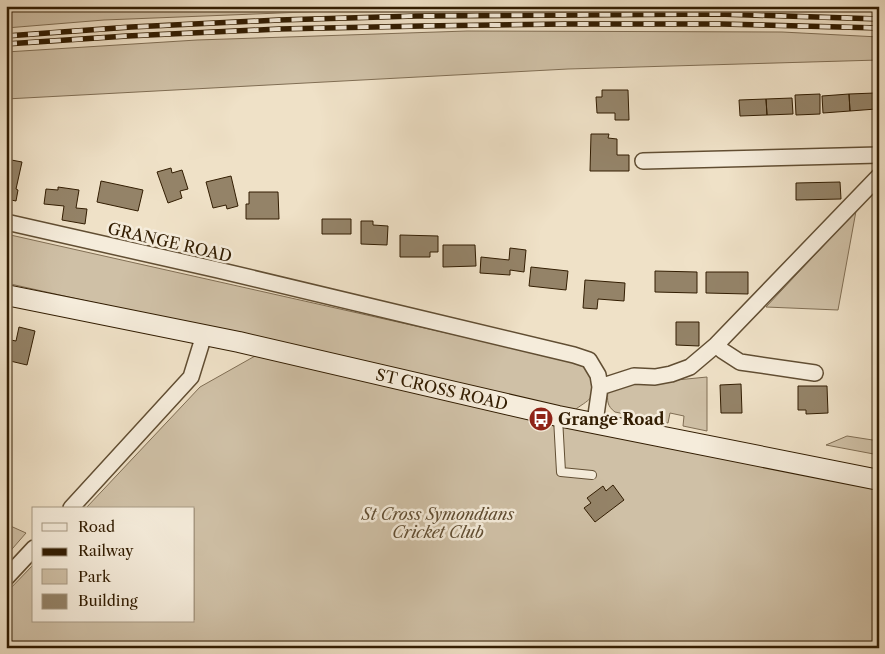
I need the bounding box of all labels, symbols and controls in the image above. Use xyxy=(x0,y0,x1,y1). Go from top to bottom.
street label: GRANGE ROAD xyxy=(106,218,234,266)
street label: ST CROSS ROAD xyxy=(374,364,510,414)
bus stop icon: Grange Road xyxy=(528,406,554,432)
place label: Grange Road xyxy=(558,409,665,429)
park label: St Cross Symondians Cricket Club xyxy=(361,504,514,542)
legend xyxy=(32,507,195,622)
text: Road xyxy=(78,517,115,536)
text: Railway xyxy=(78,541,134,560)
text: Park xyxy=(78,567,112,586)
text: Building xyxy=(78,591,138,610)

